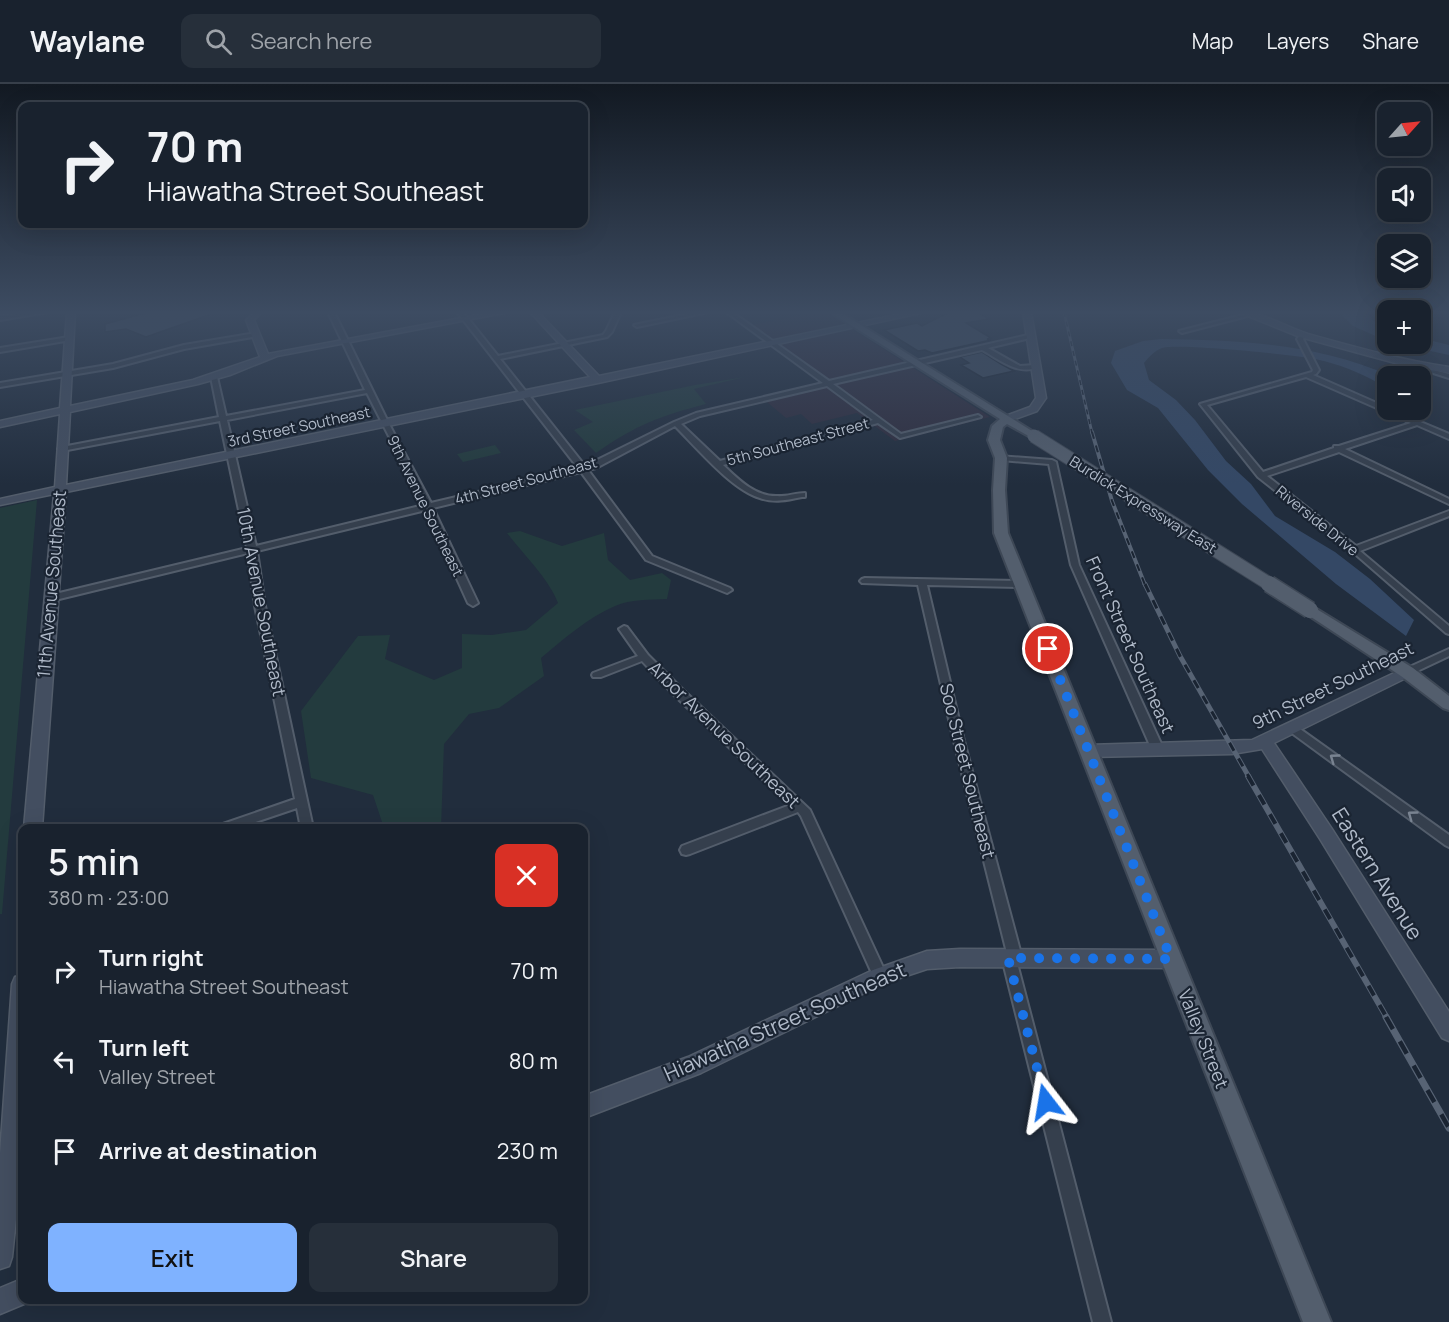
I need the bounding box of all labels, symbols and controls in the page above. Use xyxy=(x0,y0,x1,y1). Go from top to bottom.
search box xyxy=(181,14,601,68)
text: Waylane xyxy=(30,22,145,60)
icon: search xyxy=(202,25,235,58)
text: Search here xyxy=(250,26,372,56)
text: Map xyxy=(1192,27,1233,55)
text: Layers xyxy=(1266,27,1329,55)
text: Share xyxy=(1362,27,1419,55)
north arrow xyxy=(1377,102,1431,156)
map controls xyxy=(1377,102,1431,420)
text: 70 m xyxy=(147,117,243,175)
icon: right xyxy=(48,126,126,204)
button: sound xyxy=(1377,168,1431,222)
text: Hiawatha Street Southeast xyxy=(147,172,484,209)
button: layers xyxy=(1377,234,1431,288)
button: + xyxy=(1377,300,1431,354)
button: − xyxy=(1377,366,1431,420)
street label: 3rd Street Southeast xyxy=(226,401,372,452)
street label: 5th Southeast Street xyxy=(724,412,871,471)
street label: 9th Avenue Southeast xyxy=(382,432,469,580)
street label: 4th Street Southeast xyxy=(452,451,599,510)
street label: Burdick Expressway East xyxy=(1066,451,1221,559)
street label: Riverside Drive xyxy=(1271,481,1363,561)
street label: 11th Avenue Southeast xyxy=(31,489,71,679)
street label: 10th Avenue Southeast xyxy=(232,505,292,698)
street label: Front Street Southeast xyxy=(1081,552,1181,737)
pin xyxy=(1022,623,1073,674)
icon: arrive xyxy=(1031,632,1064,665)
street label: 9th Street Southeast xyxy=(1248,636,1417,735)
street label: Arbor Avenue Southeast xyxy=(644,656,806,813)
street label: Soo Street Southeast xyxy=(935,681,1001,861)
one-way arrow xyxy=(1329,754,1340,765)
street label: Eastern Avenue xyxy=(1326,802,1430,945)
one-way arrow xyxy=(1407,811,1418,822)
text: 5 min xyxy=(48,837,140,886)
button: close xyxy=(495,844,558,907)
text: 380 m · 23:00 xyxy=(48,884,169,911)
text: Turn right xyxy=(99,943,204,973)
icon: right xyxy=(48,955,81,988)
street label: Hiawatha Street Southeast xyxy=(659,955,910,1087)
text: 70 m xyxy=(510,956,558,986)
text: Hiawatha Street Southeast xyxy=(99,973,349,1000)
street label: Valley Street xyxy=(1173,986,1235,1092)
text: Turn left xyxy=(99,1033,189,1063)
icon: left xyxy=(48,1045,81,1078)
text: 80 m xyxy=(509,1046,558,1076)
text: Valley Street xyxy=(99,1063,215,1090)
position arrow xyxy=(1014,1070,1078,1134)
icon: arrive xyxy=(48,1135,81,1168)
text: Arrive at destination xyxy=(99,1136,317,1166)
text: 230 m xyxy=(497,1136,558,1166)
button: Exit xyxy=(48,1223,297,1292)
button: Share xyxy=(309,1223,558,1292)

